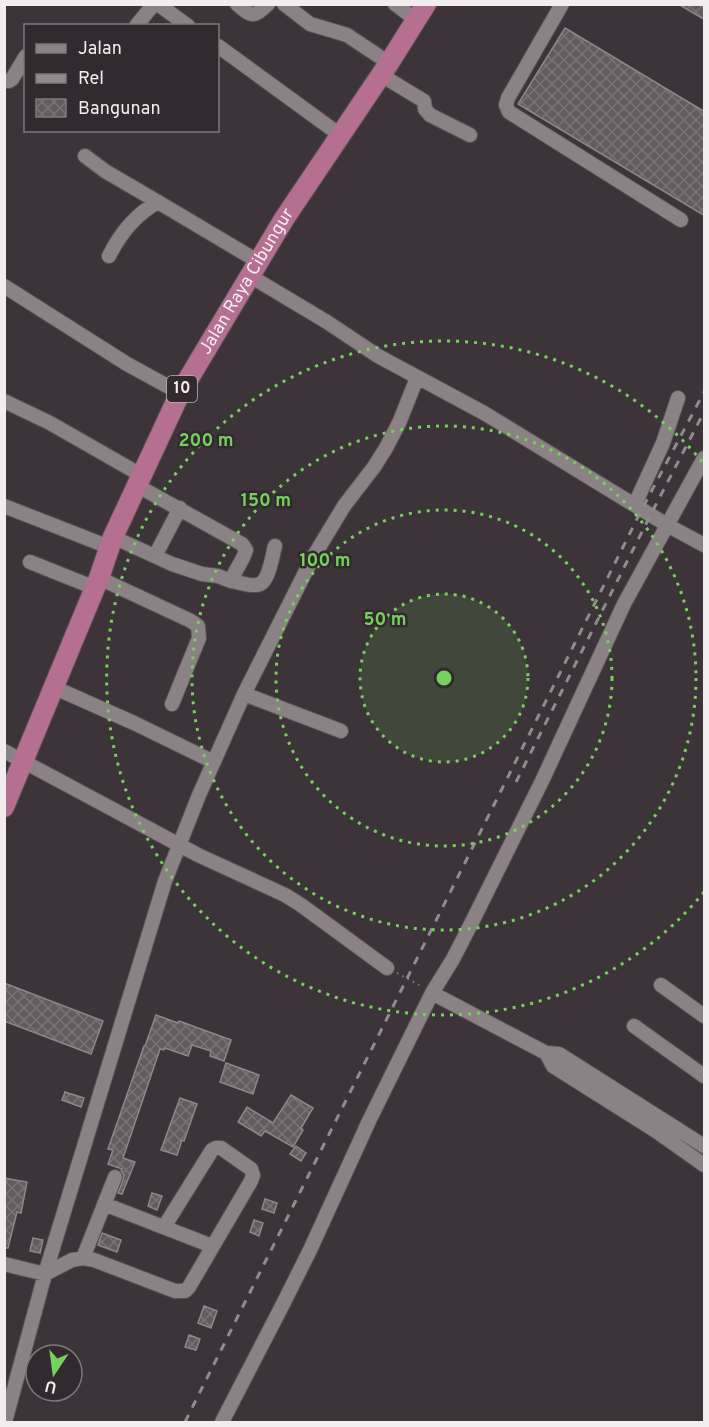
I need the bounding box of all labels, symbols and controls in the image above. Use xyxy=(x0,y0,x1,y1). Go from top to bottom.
legend xyxy=(24,24,219,132)
text: Jalan xyxy=(78,38,122,61)
text: Rel xyxy=(78,68,104,91)
text: Bangunan xyxy=(78,98,161,121)
street label: Jalan Raya Cibungur xyxy=(194,204,299,359)
road number: 10 xyxy=(167,376,197,402)
text: 200 m xyxy=(178,430,234,453)
text: 150 m xyxy=(241,490,291,513)
text: 100 m xyxy=(299,550,351,573)
text: 50 m xyxy=(363,609,407,632)
centre of rings xyxy=(434,668,454,688)
north arrow xyxy=(24,1343,84,1403)
text: U xyxy=(43,1375,59,1397)

